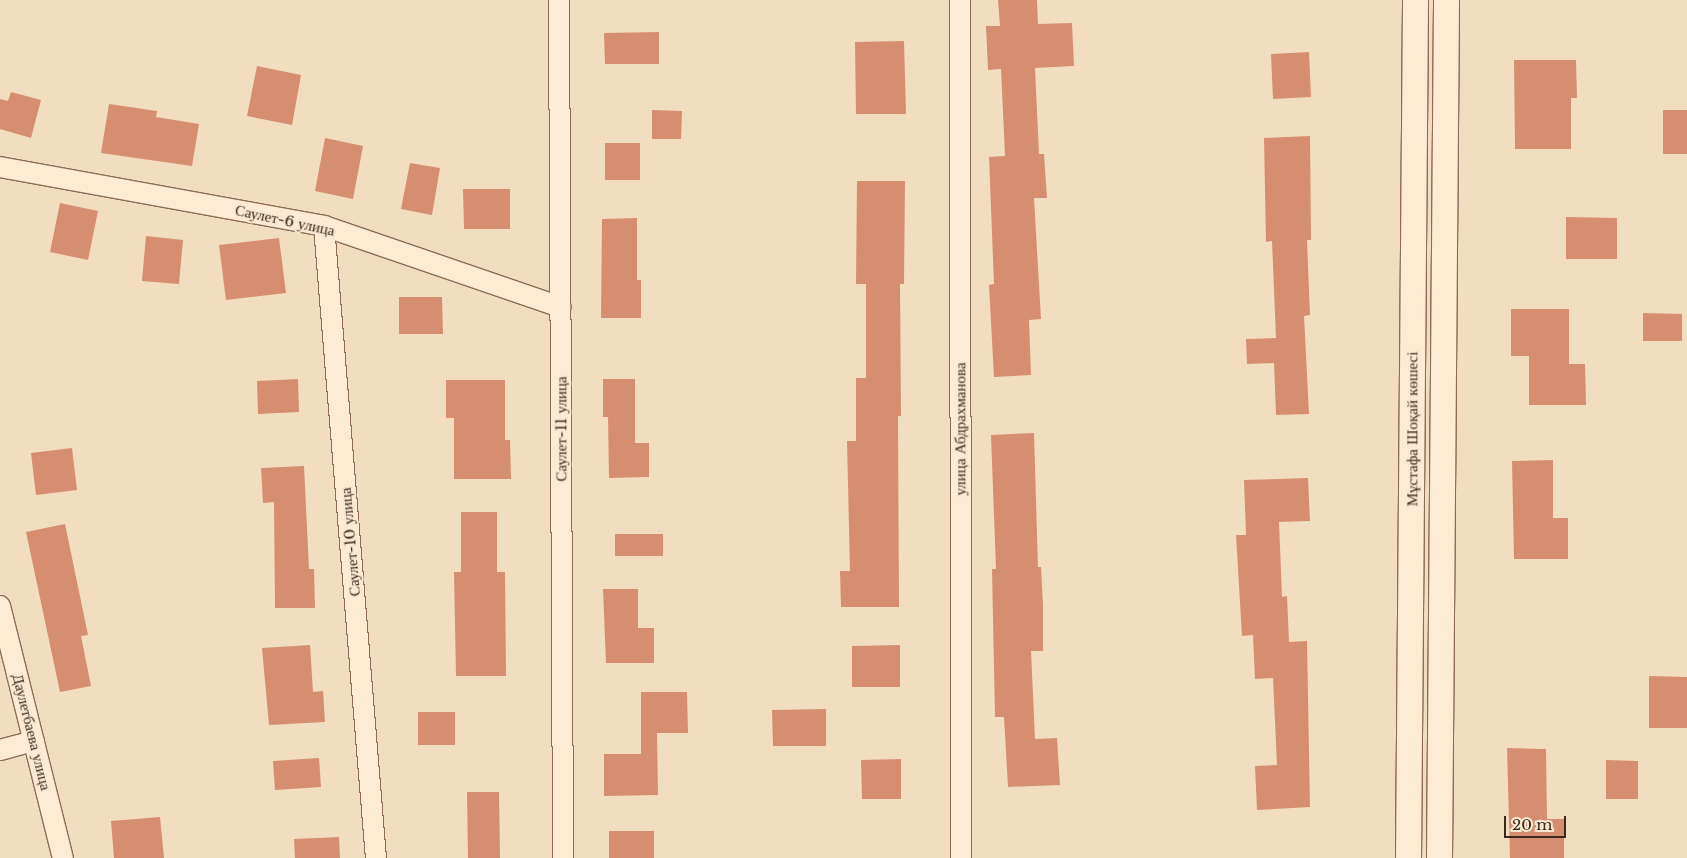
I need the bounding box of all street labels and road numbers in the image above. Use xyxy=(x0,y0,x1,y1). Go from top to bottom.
street label: Саулет-6 улица xyxy=(234,201,336,239)
street label: Мұстафа Шоқай көшесі xyxy=(1403,352,1421,506)
street label: улица Абдрахманова xyxy=(951,362,969,496)
street label: Саулет-11 улица xyxy=(552,376,570,482)
street label: Саулет-10 улица xyxy=(336,487,364,597)
street label: Даулетбаева улица xyxy=(9,672,55,792)

